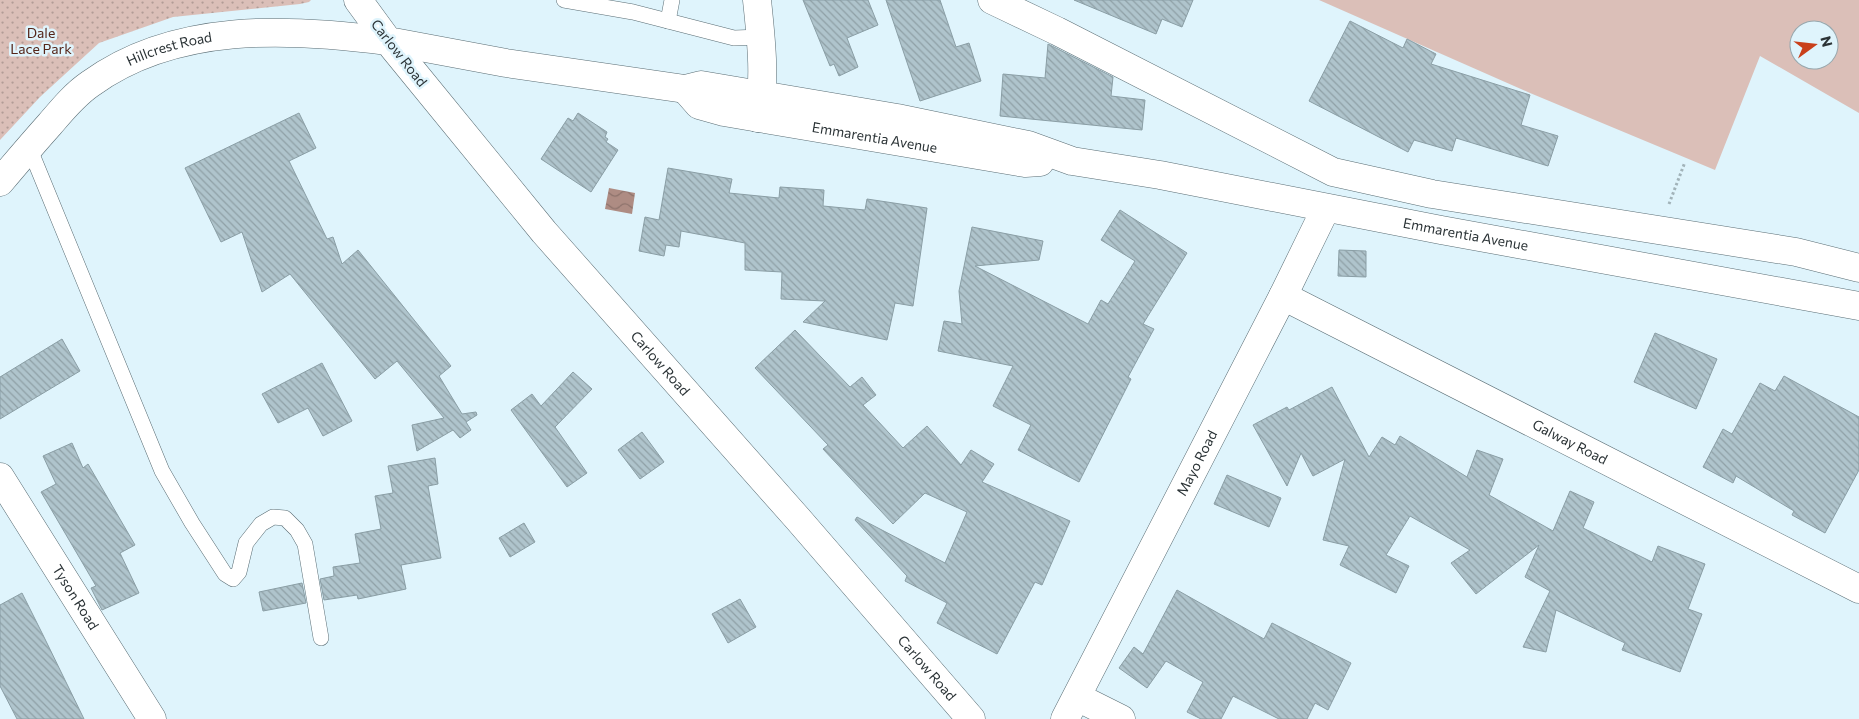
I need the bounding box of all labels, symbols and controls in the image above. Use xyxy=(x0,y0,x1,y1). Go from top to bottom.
street label: Carlow Road xyxy=(368,16,431,90)
north arrow xyxy=(1789,20,1839,70)
park label: Dale Lace Park xyxy=(10,24,72,57)
street label: Hillcrest Road xyxy=(124,28,213,69)
text: N xyxy=(1817,34,1837,49)
street label: Emmarentia Avenue xyxy=(811,118,939,156)
street label: Emmarentia Avenue xyxy=(1402,214,1530,254)
street label: Carlow Road xyxy=(627,327,694,399)
street label: Galway Road xyxy=(1530,415,1611,468)
street label: Mayo Road xyxy=(1173,427,1220,498)
street label: Tyson Road xyxy=(49,561,103,633)
street label: Carlow Road xyxy=(895,632,960,704)

